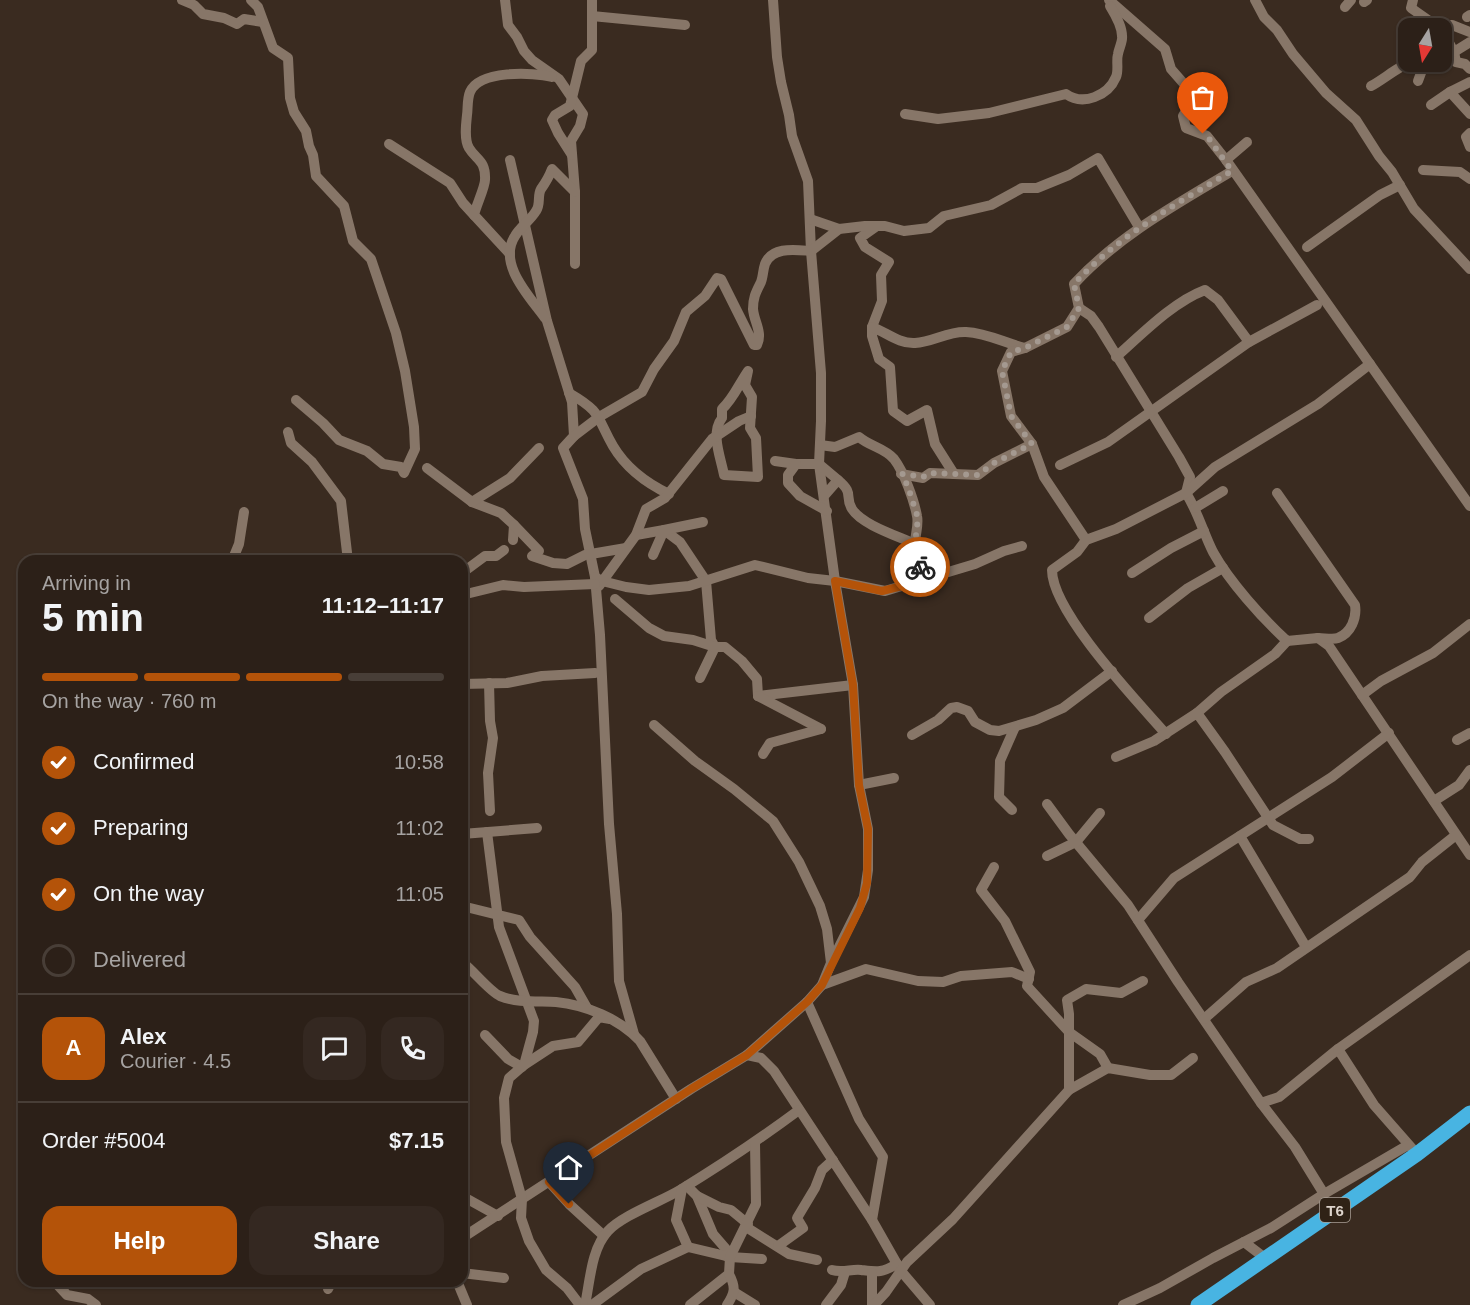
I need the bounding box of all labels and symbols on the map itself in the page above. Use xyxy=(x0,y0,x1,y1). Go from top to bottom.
north arrow xyxy=(1398,18,1452,72)
pin xyxy=(1177,72,1228,134)
courier xyxy=(890,537,950,597)
pin xyxy=(543,1142,594,1204)
road number: T6 xyxy=(1320,1198,1350,1222)

